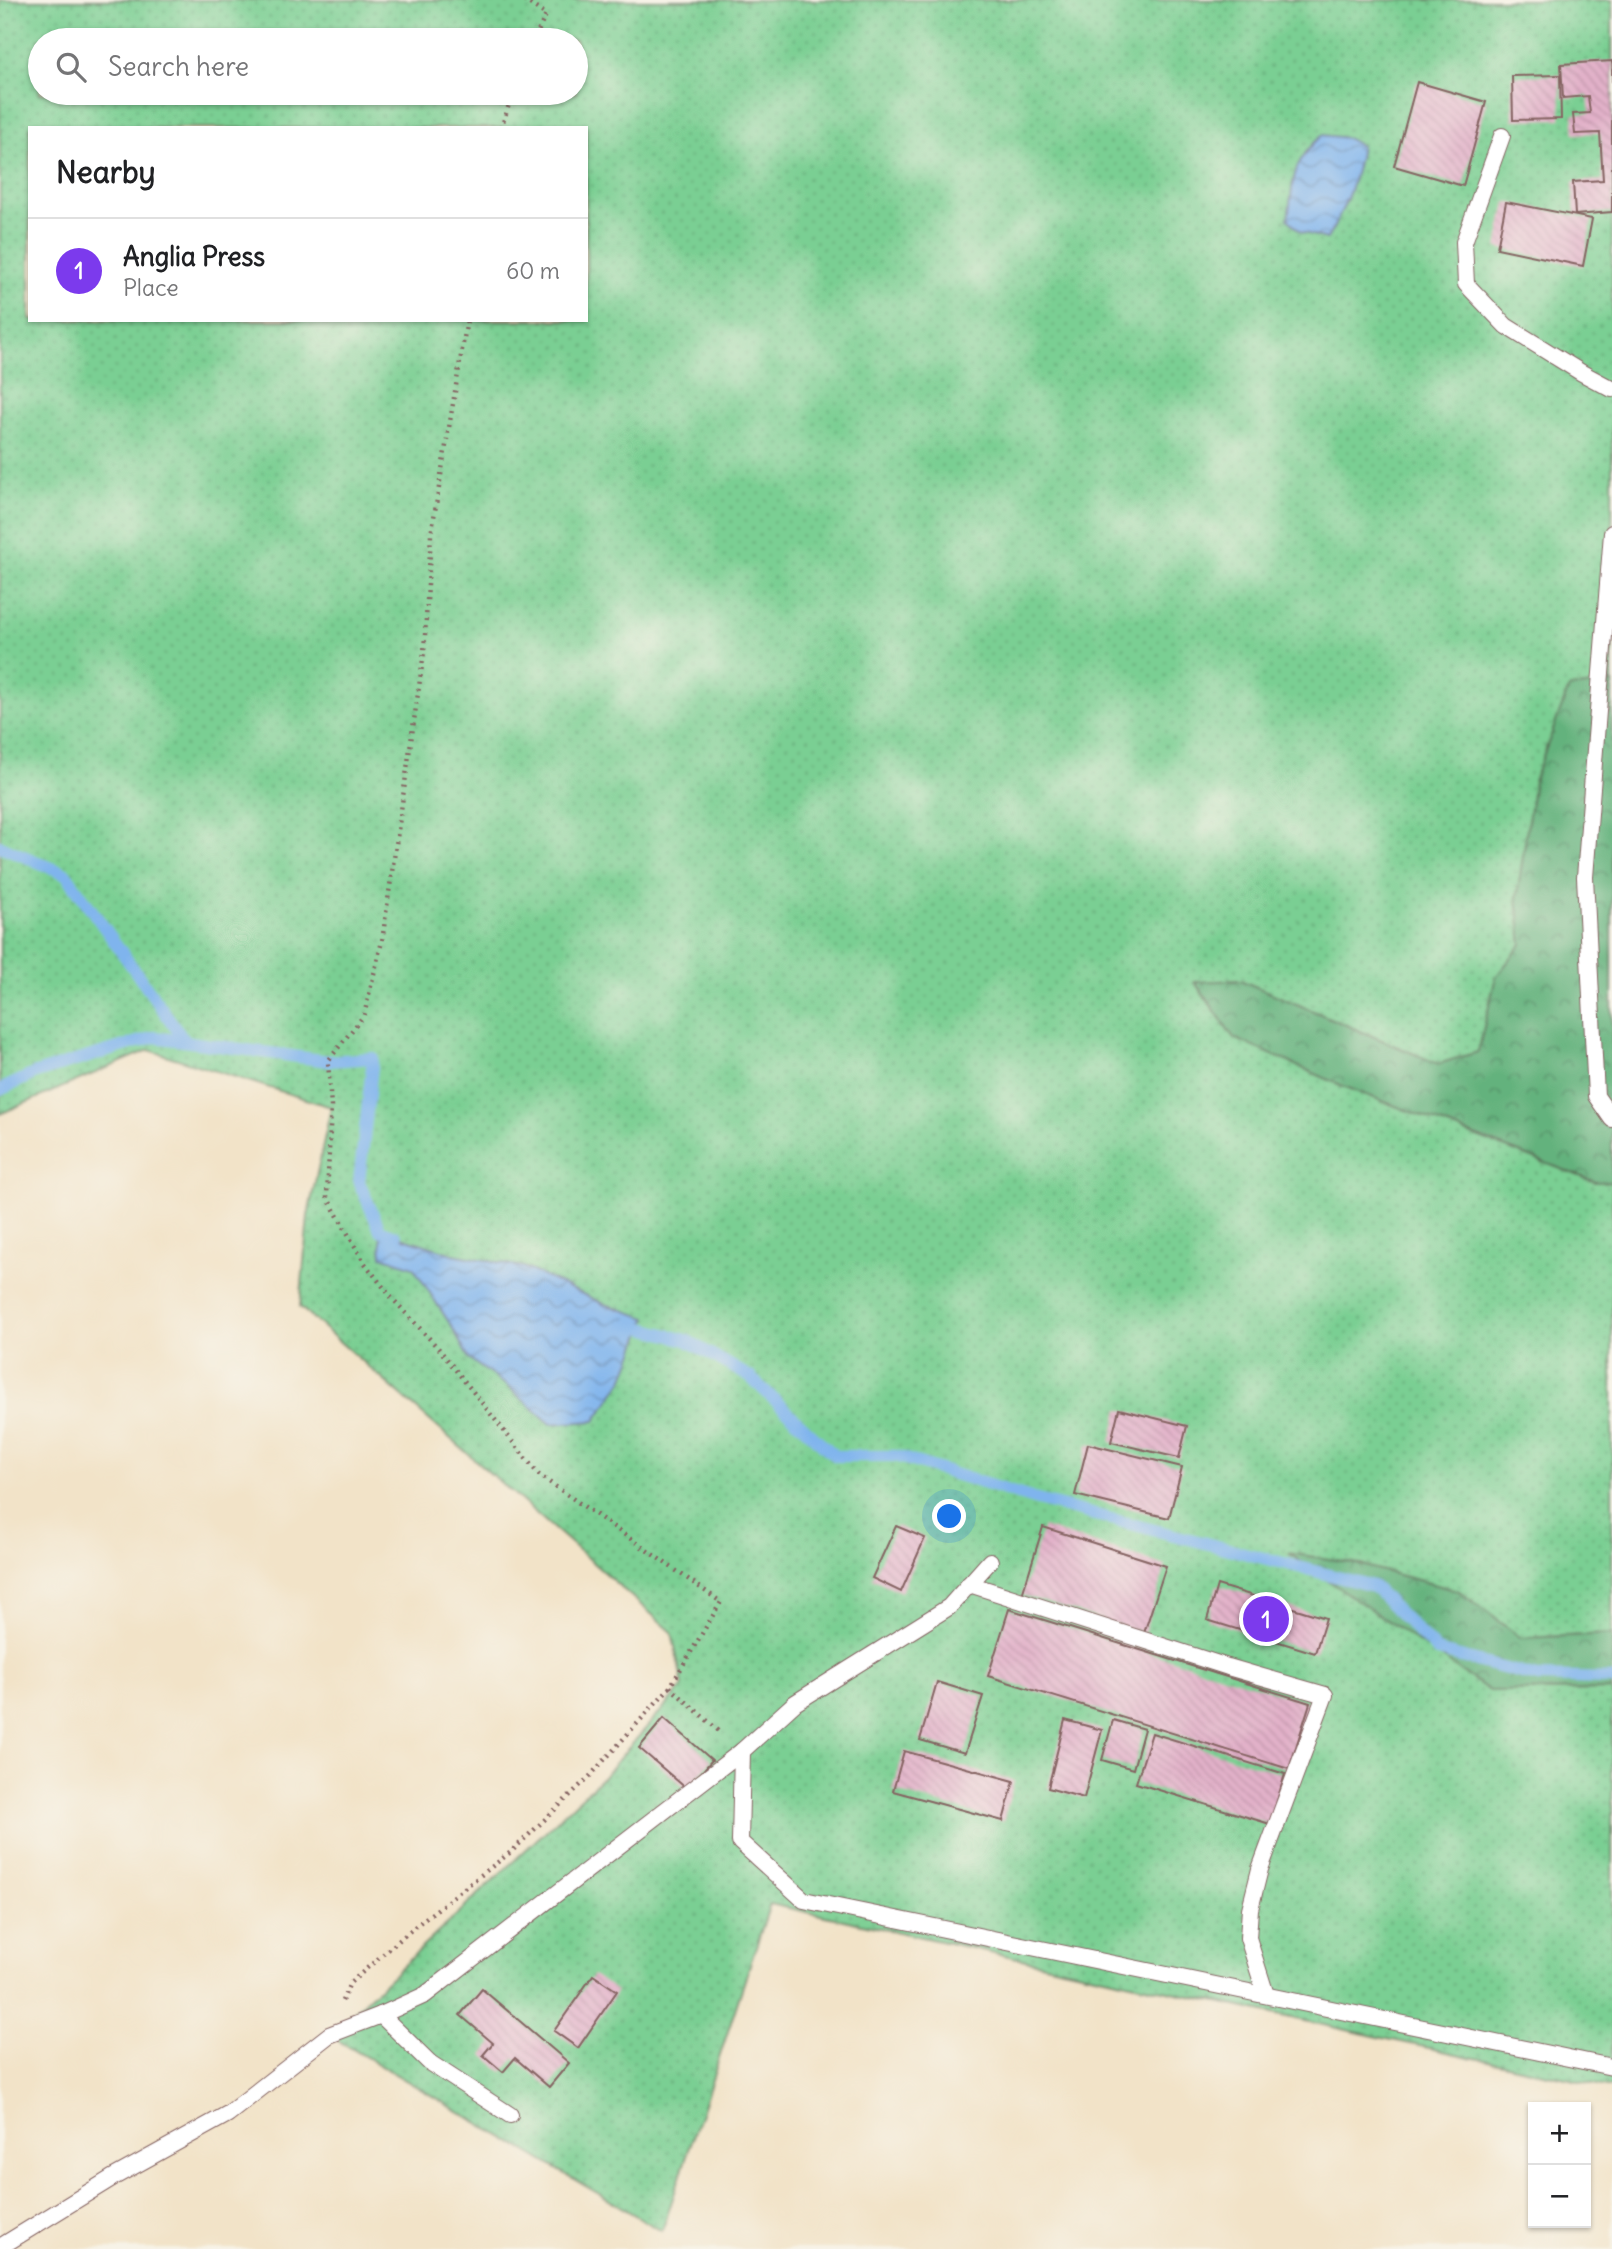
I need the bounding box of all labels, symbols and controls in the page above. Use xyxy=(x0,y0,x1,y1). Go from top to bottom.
search box xyxy=(28,28,588,105)
icon: search xyxy=(52,48,90,86)
text: Search here xyxy=(108,50,249,83)
text: Nearby xyxy=(56,153,156,191)
text: Anglia Press xyxy=(123,240,265,273)
text: 1 xyxy=(74,256,84,285)
text: 60 m xyxy=(506,256,560,285)
text: Place xyxy=(123,273,179,302)
your location xyxy=(932,1499,966,1533)
pin: 1 xyxy=(1243,1593,1289,1645)
map controls xyxy=(1528,2102,1591,2228)
button: + xyxy=(1528,2102,1591,2165)
button: − xyxy=(1528,2165,1591,2228)

